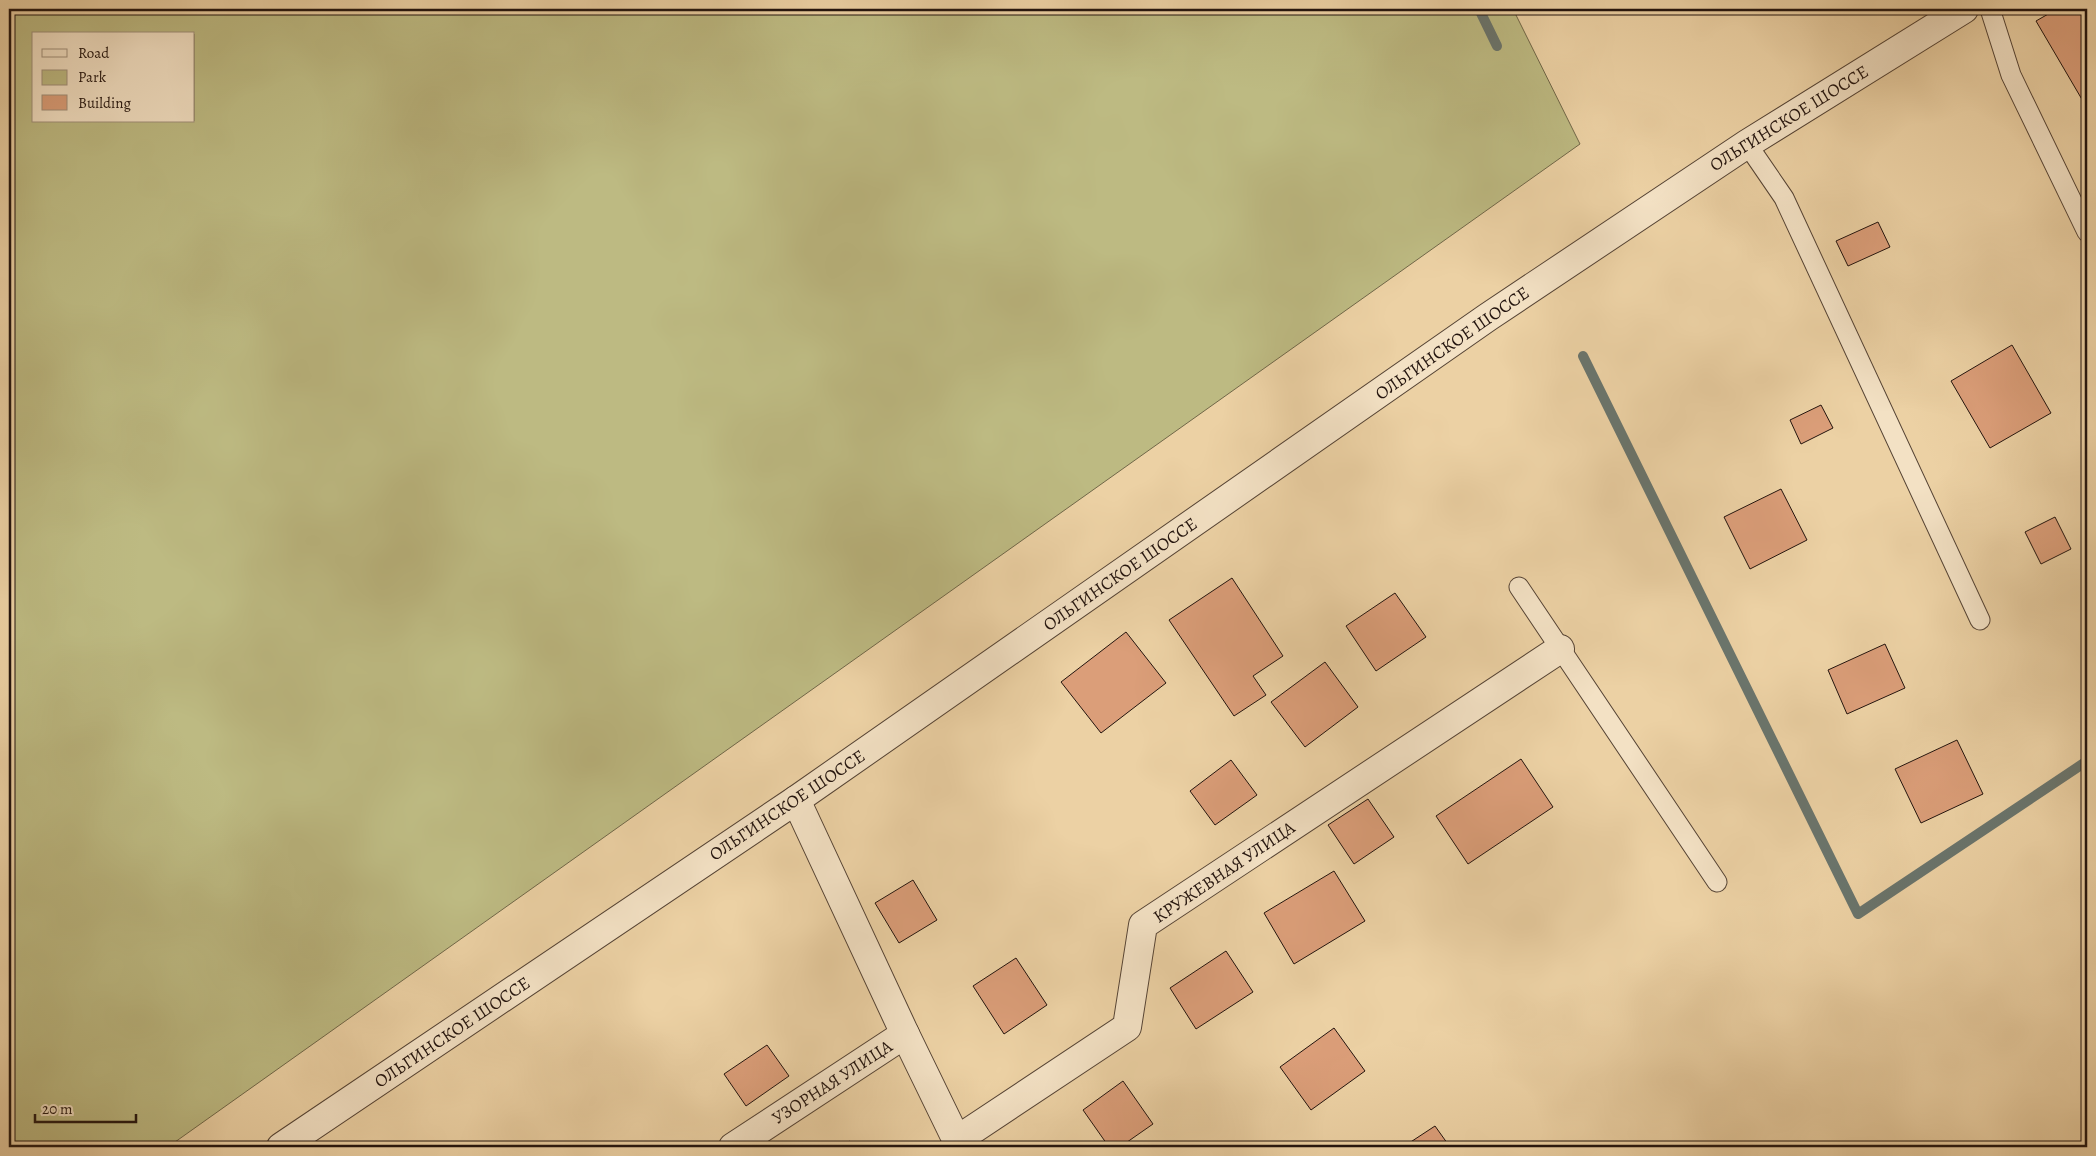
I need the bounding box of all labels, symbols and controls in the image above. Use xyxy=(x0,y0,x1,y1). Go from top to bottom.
legend xyxy=(32,32,195,122)
text: Road xyxy=(78,43,110,63)
street label: ОЛЬГИНСКОЕ ШОССЕ xyxy=(1705,59,1873,177)
text: Park xyxy=(78,67,107,87)
text: Building xyxy=(78,93,131,113)
street label: ОЛЬГИНСКОЕ ШОССЕ xyxy=(1370,281,1534,405)
street label: ОЛЬГИНСКОЕ ШОССЕ xyxy=(1038,512,1202,636)
street label: ОЛЬГИНСКОЕ ШОССЕ xyxy=(704,744,870,866)
street label: КРУЖЕВНАЯ УЛИЦА xyxy=(1148,815,1300,928)
street label: ОЛЬГИНСКОЕ ШОССЕ xyxy=(369,971,535,1093)
street label: УЗОРНАЯ УЛИЦА xyxy=(767,1034,897,1130)
scale bar xyxy=(35,1091,136,1123)
text: 20 m xyxy=(42,1099,73,1119)

